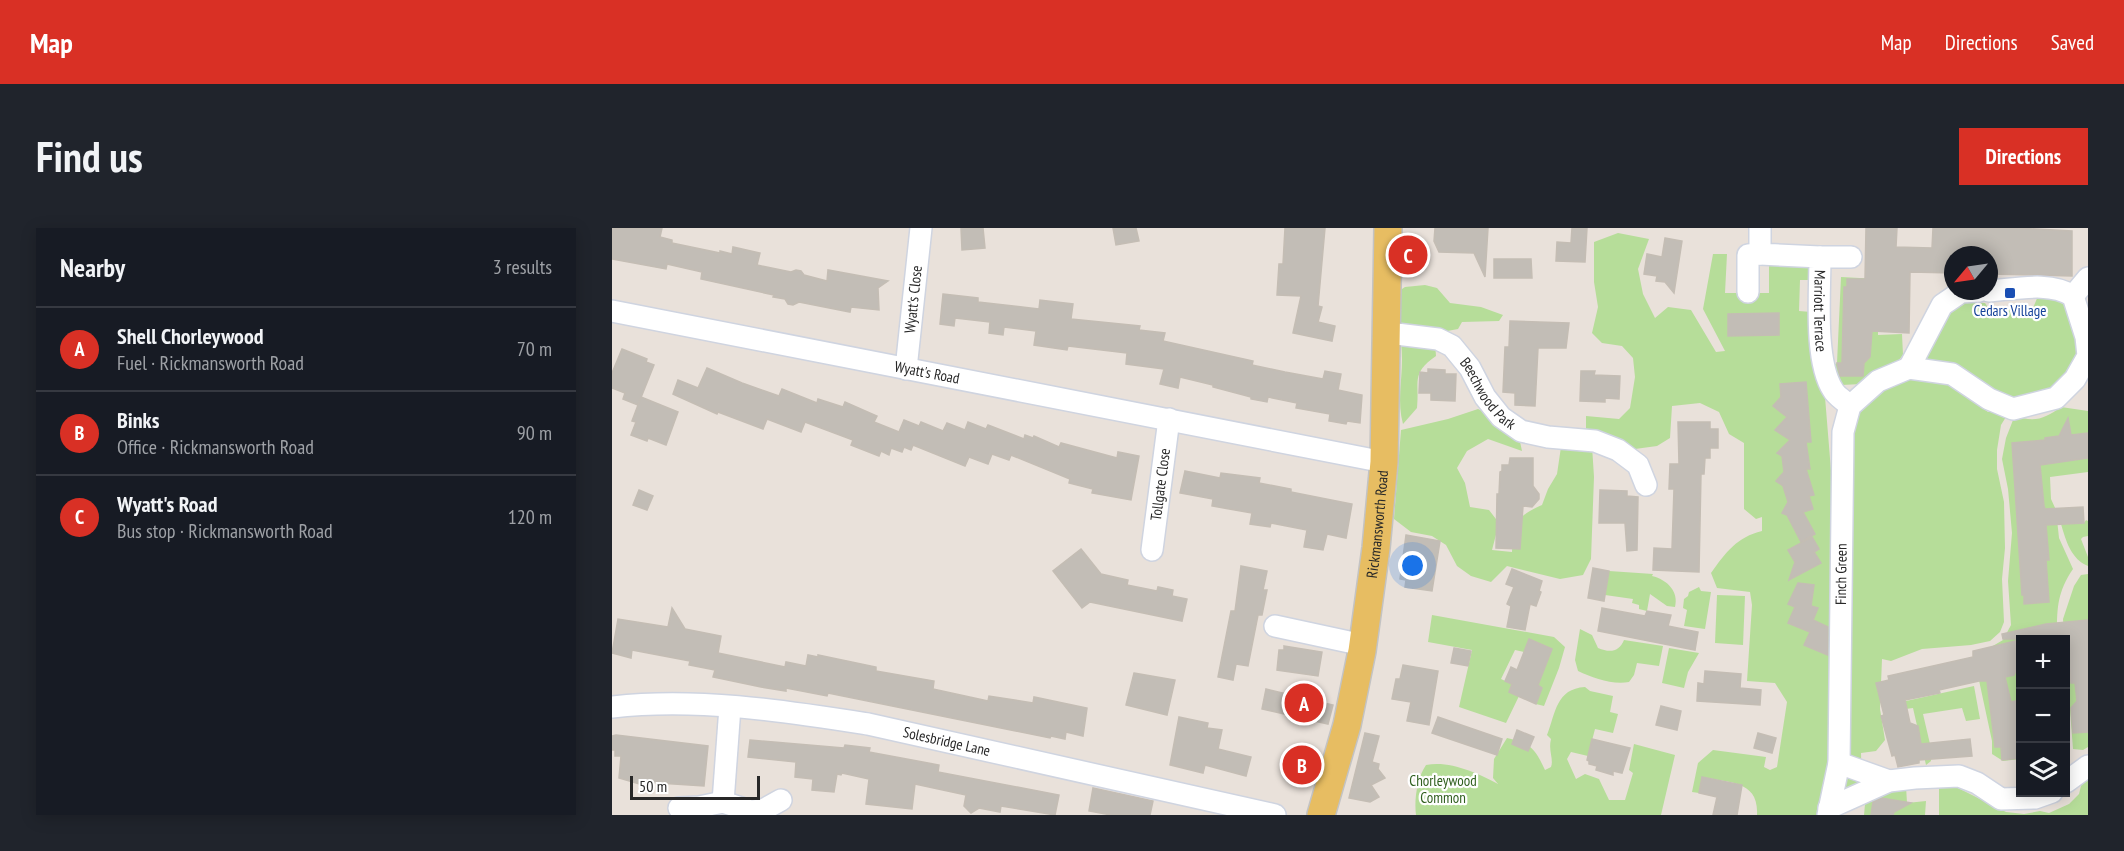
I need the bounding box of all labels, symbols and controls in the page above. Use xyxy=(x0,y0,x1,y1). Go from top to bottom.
text: Map xyxy=(30,24,73,61)
text: Map xyxy=(1881,29,1912,56)
text: Directions xyxy=(1945,29,2018,56)
text: Saved xyxy=(2051,29,2094,56)
button: Directions xyxy=(1959,128,2088,185)
text: Find us xyxy=(36,129,143,184)
pin: C xyxy=(1388,232,1428,278)
north arrow xyxy=(1944,246,1998,300)
text: Nearby xyxy=(60,251,125,284)
text: 3 results xyxy=(493,254,552,280)
street label: Wyatt's Close xyxy=(900,264,926,334)
street label: Marriott Terrace xyxy=(1810,270,1831,353)
marker: Cedars Village xyxy=(2003,286,2017,300)
place label: Cedars Village xyxy=(1973,301,2047,320)
text: Shell Chorleywood xyxy=(117,322,263,350)
text: A xyxy=(74,336,85,362)
text: 70 m xyxy=(517,336,552,362)
text: Fuel · Rickmansworth Road xyxy=(117,350,304,376)
street label: Beechwood Park xyxy=(1456,353,1520,434)
street label: Wyatt's Road xyxy=(893,357,961,388)
text: Binks xyxy=(117,406,159,434)
text: B xyxy=(75,420,84,446)
text: 90 m xyxy=(517,420,552,446)
text: Office · Rickmansworth Road xyxy=(117,434,314,460)
street label: Tollgate Close xyxy=(1146,447,1174,522)
street label: Rickmansworth Road xyxy=(1362,469,1392,579)
text: Wyatt's Road xyxy=(117,490,218,518)
text: C xyxy=(75,504,84,530)
text: 120 m xyxy=(508,504,552,530)
text: Bus stop · Rickmansworth Road xyxy=(117,518,333,544)
street label: Finch Green xyxy=(1831,543,1851,605)
your location xyxy=(1398,551,1427,580)
map controls xyxy=(2016,635,2070,797)
button: + xyxy=(2016,635,2070,689)
pin: A xyxy=(1284,680,1324,726)
button: − xyxy=(2016,689,2070,743)
street label: Solesbridge Lane xyxy=(901,722,992,760)
pin: B xyxy=(1282,742,1322,788)
button: layers xyxy=(2016,743,2070,797)
park label: Chorleywood Common xyxy=(1409,771,1477,807)
scale bar xyxy=(630,773,760,800)
text: 50 m xyxy=(639,776,667,796)

